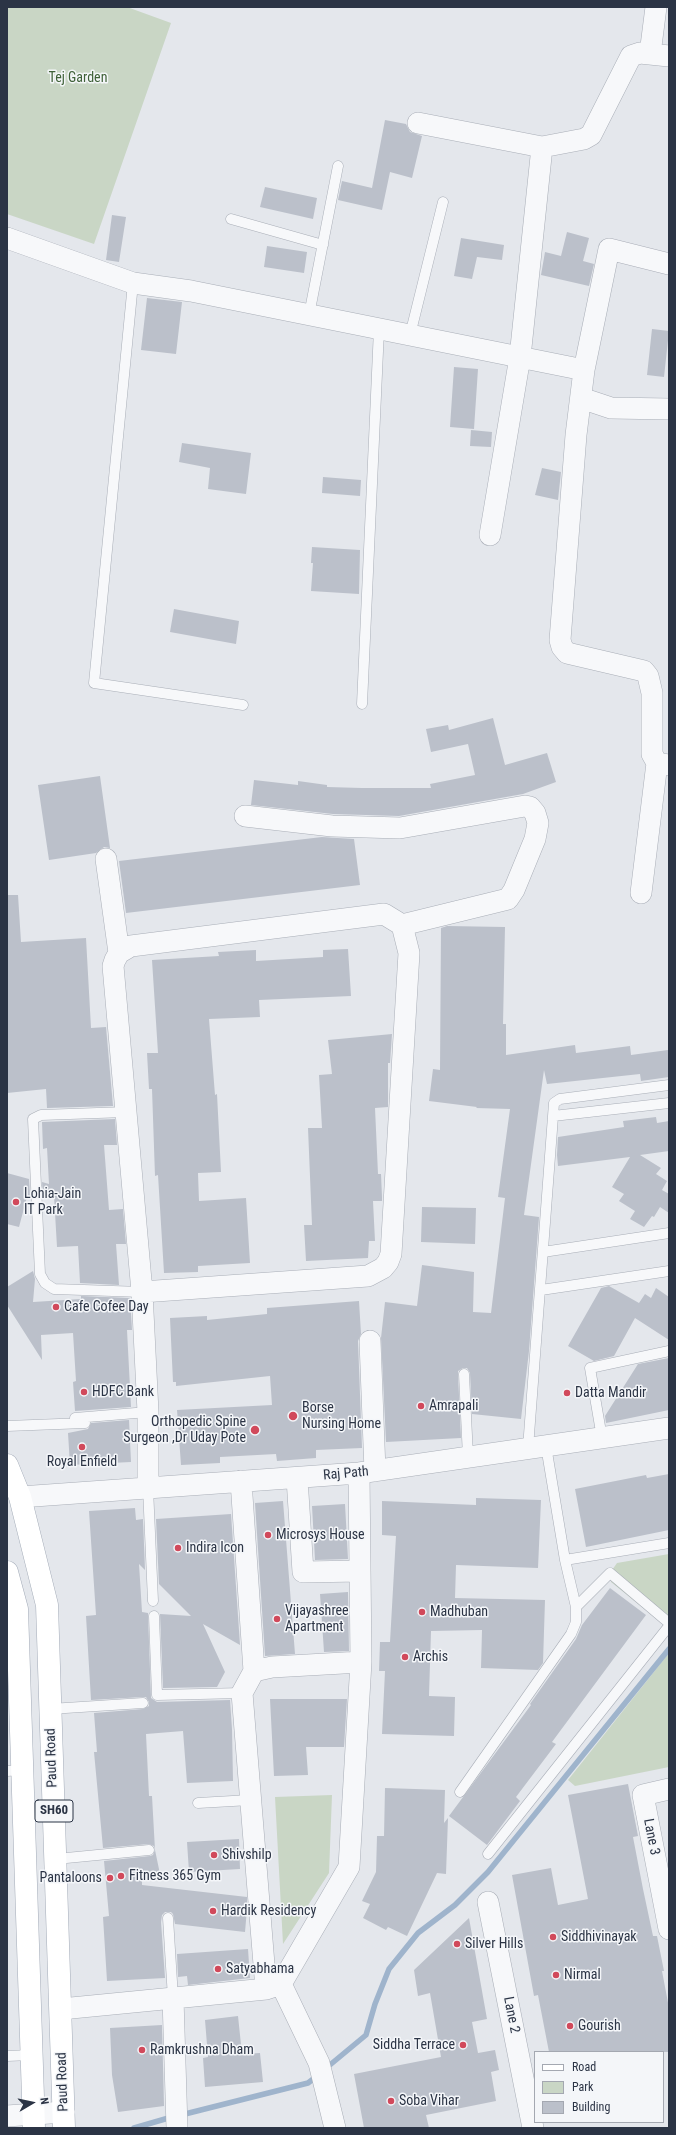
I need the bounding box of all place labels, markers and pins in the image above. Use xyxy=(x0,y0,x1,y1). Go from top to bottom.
place label: Lohia-Jain IT Park xyxy=(24,1186,81,1218)
marker: Lohia-Jain IT Park xyxy=(11,1197,21,1207)
place label: Cafe Cofee Day xyxy=(64,1299,149,1315)
marker: Cafe Cofee Day xyxy=(51,1302,61,1312)
place label: HDFC Bank xyxy=(92,1384,154,1400)
place label: Datta Mandir xyxy=(575,1385,646,1401)
marker: HDFC Bank xyxy=(79,1387,89,1397)
marker: Datta Mandir xyxy=(562,1388,572,1398)
place label: Amrapali xyxy=(429,1398,478,1414)
place label: Borse Nursing Home xyxy=(302,1400,381,1432)
marker: Amrapali xyxy=(416,1401,426,1411)
marker: Borse Nursing Home xyxy=(287,1410,299,1422)
place label: Orthopedic Spine Surgeon ,Dr Uday Pote xyxy=(123,1414,246,1446)
marker: Orthopedic Spine Surgeon ,Dr Uday Pote xyxy=(249,1424,261,1436)
marker: Royal Enfield xyxy=(77,1442,87,1452)
place label: Royal Enfield xyxy=(47,1454,117,1470)
place label: Microsys House xyxy=(276,1527,365,1543)
marker: Microsys House xyxy=(263,1530,273,1540)
place label: Indira Icon xyxy=(186,1540,244,1556)
marker: Indira Icon xyxy=(173,1543,183,1553)
place label: Vijayashree Apartment xyxy=(285,1603,349,1636)
place label: Madhuban xyxy=(430,1604,488,1620)
marker: Madhuban xyxy=(417,1607,427,1617)
marker: Vijayashree Apartment xyxy=(272,1614,282,1624)
place label: Archis xyxy=(413,1649,448,1665)
marker: Archis xyxy=(400,1652,410,1662)
place label: Shivshilp xyxy=(222,1847,272,1863)
marker: Shivshilp xyxy=(209,1850,219,1860)
place label: Fitness 365 Gym xyxy=(129,1868,221,1884)
place label: Pantaloons xyxy=(40,1870,102,1886)
marker: Fitness 365 Gym xyxy=(116,1871,126,1881)
marker: Pantaloons xyxy=(105,1873,115,1883)
place label: Hardik Residency xyxy=(221,1903,316,1919)
marker: Hardik Residency xyxy=(208,1906,218,1916)
place label: Siddhivinayak xyxy=(561,1929,637,1945)
marker: Siddhivinayak xyxy=(548,1932,558,1942)
place label: Silver Hills xyxy=(465,1936,523,1952)
marker: Silver Hills xyxy=(452,1939,462,1949)
place label: Satyabhama xyxy=(226,1961,294,1977)
marker: Satyabhama xyxy=(213,1964,223,1974)
place label: Nirmal xyxy=(564,1967,601,1983)
marker: Nirmal xyxy=(551,1970,561,1980)
place label: Gourish xyxy=(578,2018,621,2034)
marker: Gourish xyxy=(565,2021,575,2031)
place label: Siddha Terrace xyxy=(373,2037,455,2053)
marker: Siddha Terrace xyxy=(458,2040,468,2050)
place label: Ramkrushna Dham xyxy=(150,2042,254,2058)
marker: Ramkrushna Dham xyxy=(137,2045,147,2055)
place label: Soba Vihar xyxy=(399,2093,459,2109)
marker: Soba Vihar xyxy=(386,2096,396,2106)

